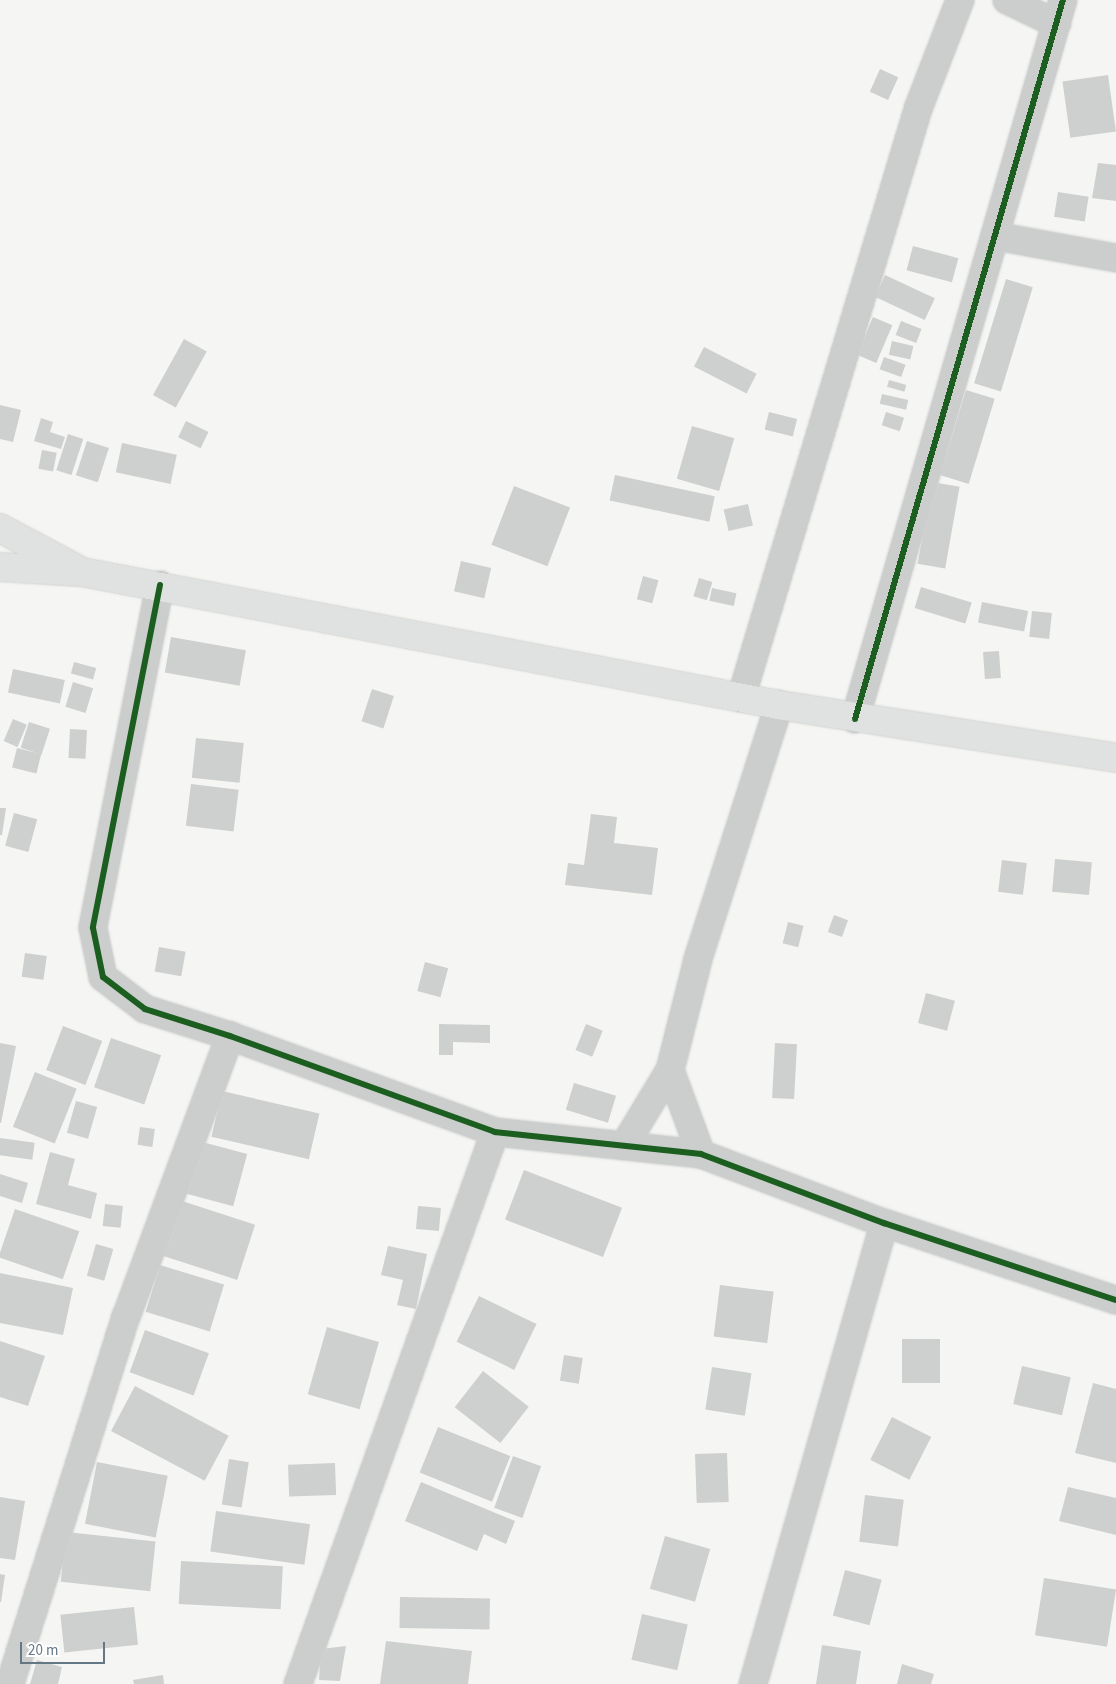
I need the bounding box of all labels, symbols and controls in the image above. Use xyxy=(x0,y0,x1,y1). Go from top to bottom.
scale bar xyxy=(22,1632,108,1664)
text: 20 m xyxy=(28,1640,58,1661)

